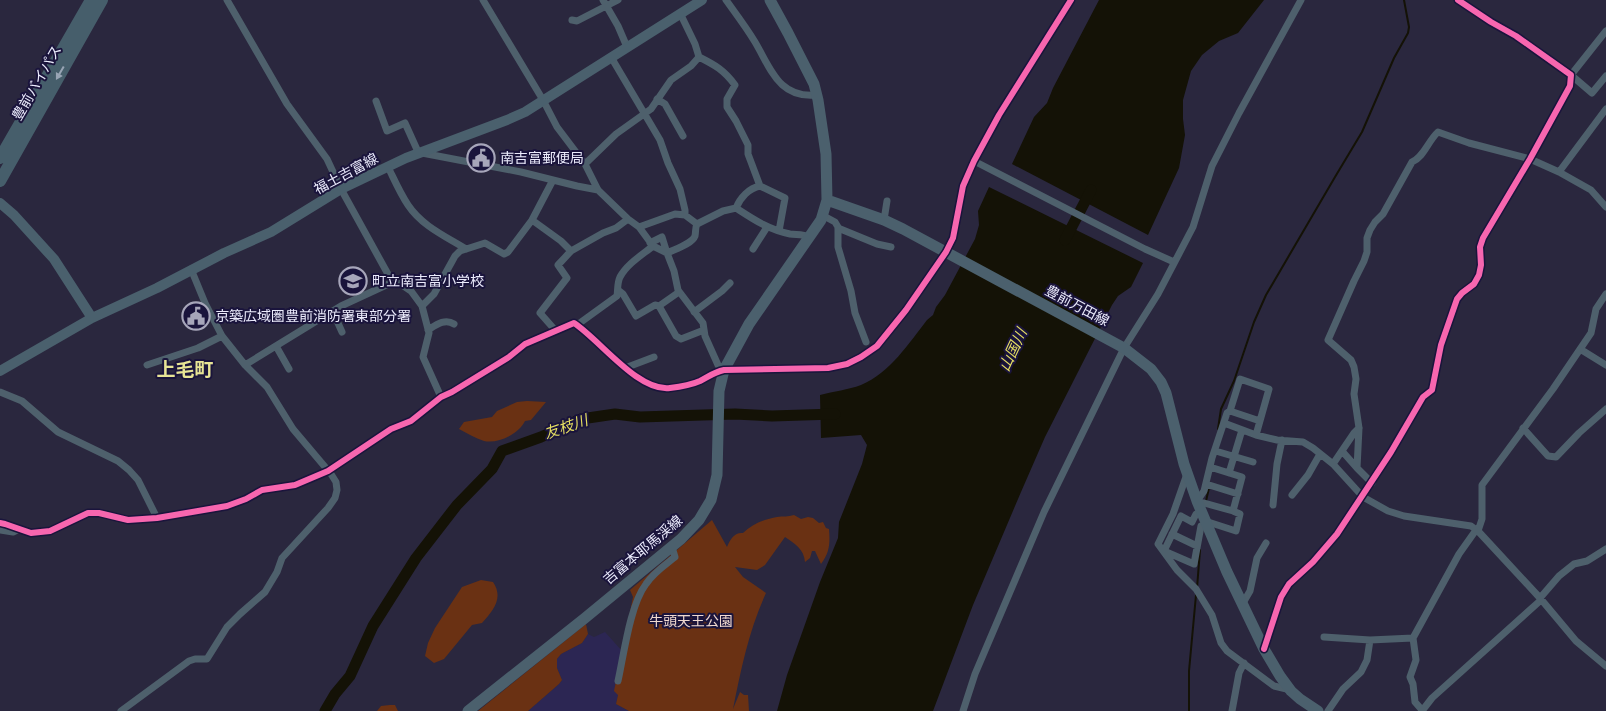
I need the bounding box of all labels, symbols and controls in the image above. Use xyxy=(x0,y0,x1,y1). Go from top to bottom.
street label: 豊前バイパス xyxy=(9,42,65,124)
one-way arrow xyxy=(56,66,65,79)
public building icon: 南吉富郵便局 xyxy=(466,143,496,173)
street label: 福土吉富線 xyxy=(311,150,381,198)
place label: 南吉富郵便局 xyxy=(500,150,584,167)
school or university icon: 町立南吉富小学校 xyxy=(338,266,368,296)
place label: 町立南吉富小学校 xyxy=(372,273,484,290)
street label: 豊前万田線 xyxy=(1042,282,1112,330)
public building icon: 京築広域圏豊前消防署東部分署 xyxy=(181,301,211,331)
place label: 京築広域圏豊前消防署東部分署 xyxy=(215,308,411,325)
water label: 山国川 xyxy=(995,324,1032,374)
district label: 上毛町 xyxy=(156,359,214,381)
water label: 友枝川 xyxy=(542,411,592,443)
street label: 吉富本耶馬渓線 xyxy=(600,512,686,588)
park label: 牛頭天王公園 xyxy=(649,613,733,630)

